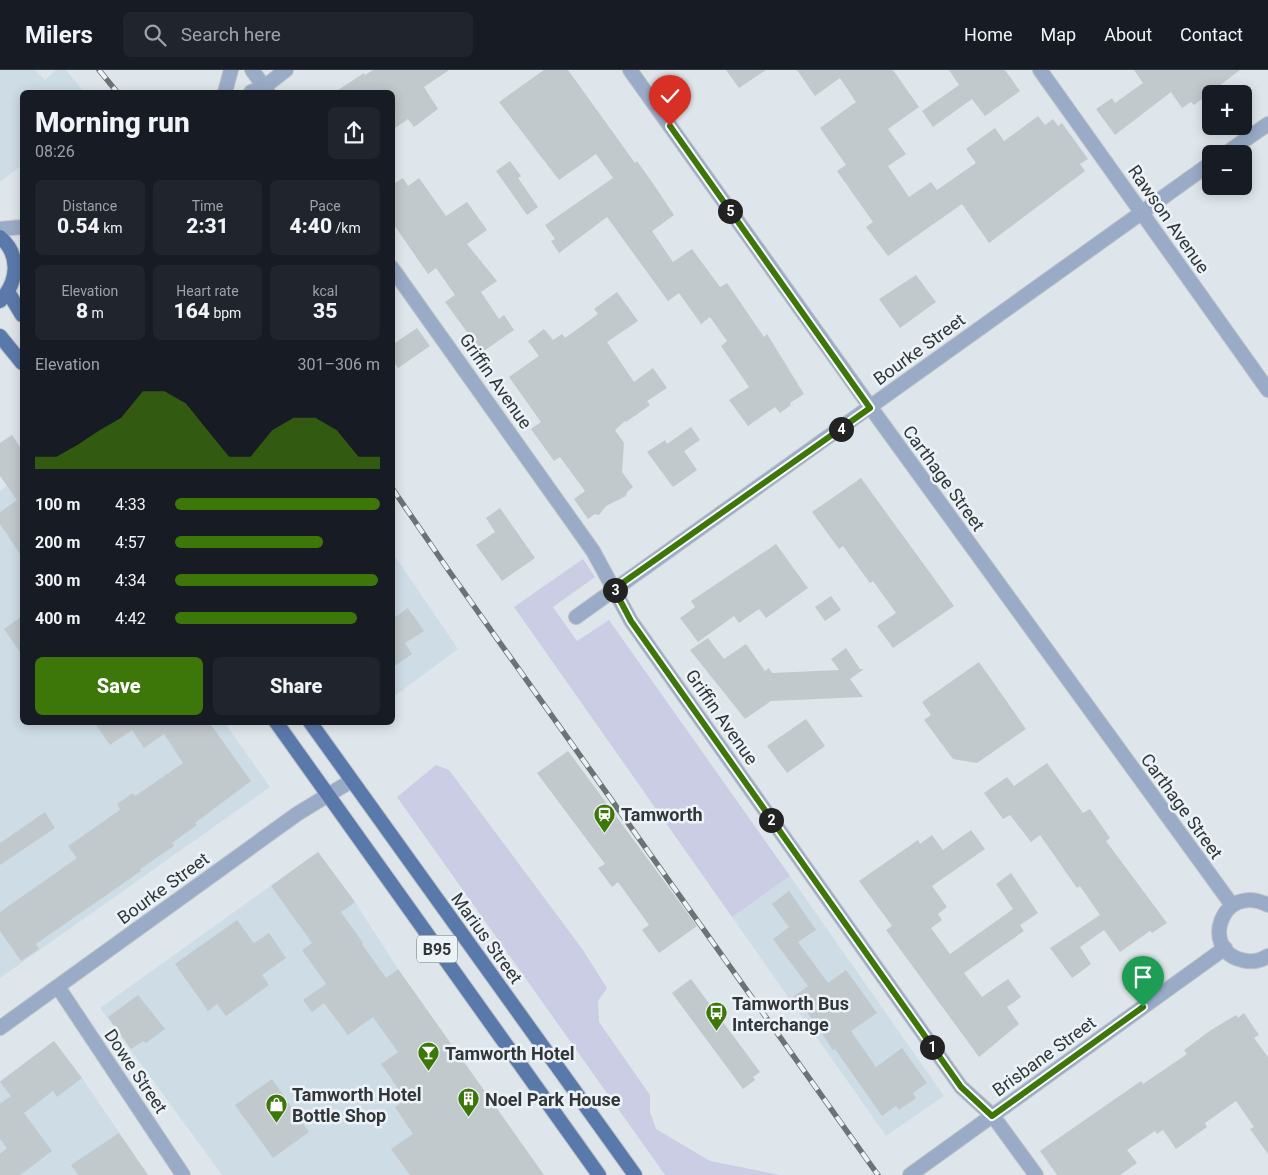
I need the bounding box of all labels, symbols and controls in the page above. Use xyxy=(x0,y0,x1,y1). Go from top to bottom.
search box xyxy=(123,12,473,57)
text: Milers xyxy=(25,21,93,49)
icon: search xyxy=(141,21,169,49)
text: Search here xyxy=(181,23,281,46)
text: Home xyxy=(964,24,1013,45)
text: Map xyxy=(1041,24,1076,45)
text: About xyxy=(1104,24,1152,45)
text: Contact xyxy=(1180,24,1243,45)
pin xyxy=(649,75,691,126)
icon: check xyxy=(656,82,684,110)
map controls xyxy=(1202,85,1252,195)
button: + xyxy=(1202,85,1252,135)
text: Morning run xyxy=(35,106,190,139)
button: share xyxy=(328,107,380,159)
text: 08:26 xyxy=(35,142,75,161)
button: − xyxy=(1202,145,1252,195)
street label: Rawson Avenue xyxy=(1124,161,1214,277)
text: Distance xyxy=(63,198,117,214)
text: Time xyxy=(192,198,223,214)
text: Pace xyxy=(310,198,341,214)
pin: 5 xyxy=(718,198,742,224)
text: 5 xyxy=(726,203,735,219)
text: 0.54 xyxy=(57,214,100,238)
text: 2:31 xyxy=(186,214,229,238)
text: 4:40 xyxy=(290,214,332,238)
text: km xyxy=(100,220,123,236)
text: /km xyxy=(332,220,361,236)
text: Elevation xyxy=(61,283,118,299)
text: Heart rate xyxy=(176,283,239,299)
text: kcal xyxy=(313,283,338,299)
text: 8 xyxy=(76,299,88,323)
text: 164 xyxy=(174,299,210,323)
text: 35 xyxy=(313,299,337,323)
text: m xyxy=(88,305,104,321)
text: bpm xyxy=(210,305,241,321)
street label: Bourke Street xyxy=(869,309,969,389)
street label: Griffin Avenue xyxy=(455,329,537,433)
text: Elevation xyxy=(35,355,100,374)
text: 301–306 m xyxy=(298,355,380,374)
pin: 4 xyxy=(828,416,854,442)
text: 4 xyxy=(837,421,846,437)
street label: Carthage Street xyxy=(899,421,989,535)
text: 100 m xyxy=(35,495,80,514)
text: 4:33 xyxy=(115,495,146,514)
text: 200 m xyxy=(35,533,80,552)
text: 4:57 xyxy=(115,533,146,552)
text: 300 m xyxy=(35,571,80,590)
text: 4:34 xyxy=(115,571,146,590)
pin: 3 xyxy=(602,578,628,602)
text: 3 xyxy=(611,582,620,598)
text: 400 m xyxy=(35,609,80,628)
text: 4:42 xyxy=(115,609,146,628)
button: Save xyxy=(35,657,203,715)
button: Share xyxy=(213,657,380,715)
street label: Griffin Avenue xyxy=(681,665,763,769)
street label: Carthage Street xyxy=(1137,749,1227,863)
station icon: Tamworth xyxy=(593,802,617,833)
place label: Tamworth xyxy=(621,804,703,825)
pin: 2 xyxy=(758,808,784,832)
text: 2 xyxy=(767,812,776,828)
street label: Bourke Street xyxy=(113,848,213,928)
street label: Marius Street xyxy=(447,888,527,988)
road number: B95 xyxy=(417,936,457,962)
pin xyxy=(1122,956,1164,1007)
icon: arrive xyxy=(1129,963,1157,991)
place label: Tamworth Bus Interchange xyxy=(732,993,849,1035)
bus stop icon: Tamworth Bus Interchange xyxy=(704,1001,728,1032)
street label: Brisbane Street xyxy=(988,1011,1100,1100)
street label: Dowe Street xyxy=(100,1025,172,1117)
pin: 1 xyxy=(920,1034,944,1060)
text: 1 xyxy=(928,1039,937,1055)
bar icon: Tamworth Hotel xyxy=(417,1041,441,1072)
place label: Tamworth Hotel xyxy=(445,1043,575,1064)
place label: Tamworth Hotel Bottle Shop xyxy=(292,1084,422,1126)
building icon: Noel Park House xyxy=(457,1087,481,1118)
place label: Noel Park House xyxy=(485,1089,621,1110)
shop icon: Tamworth Hotel Bottle Shop xyxy=(264,1092,288,1123)

